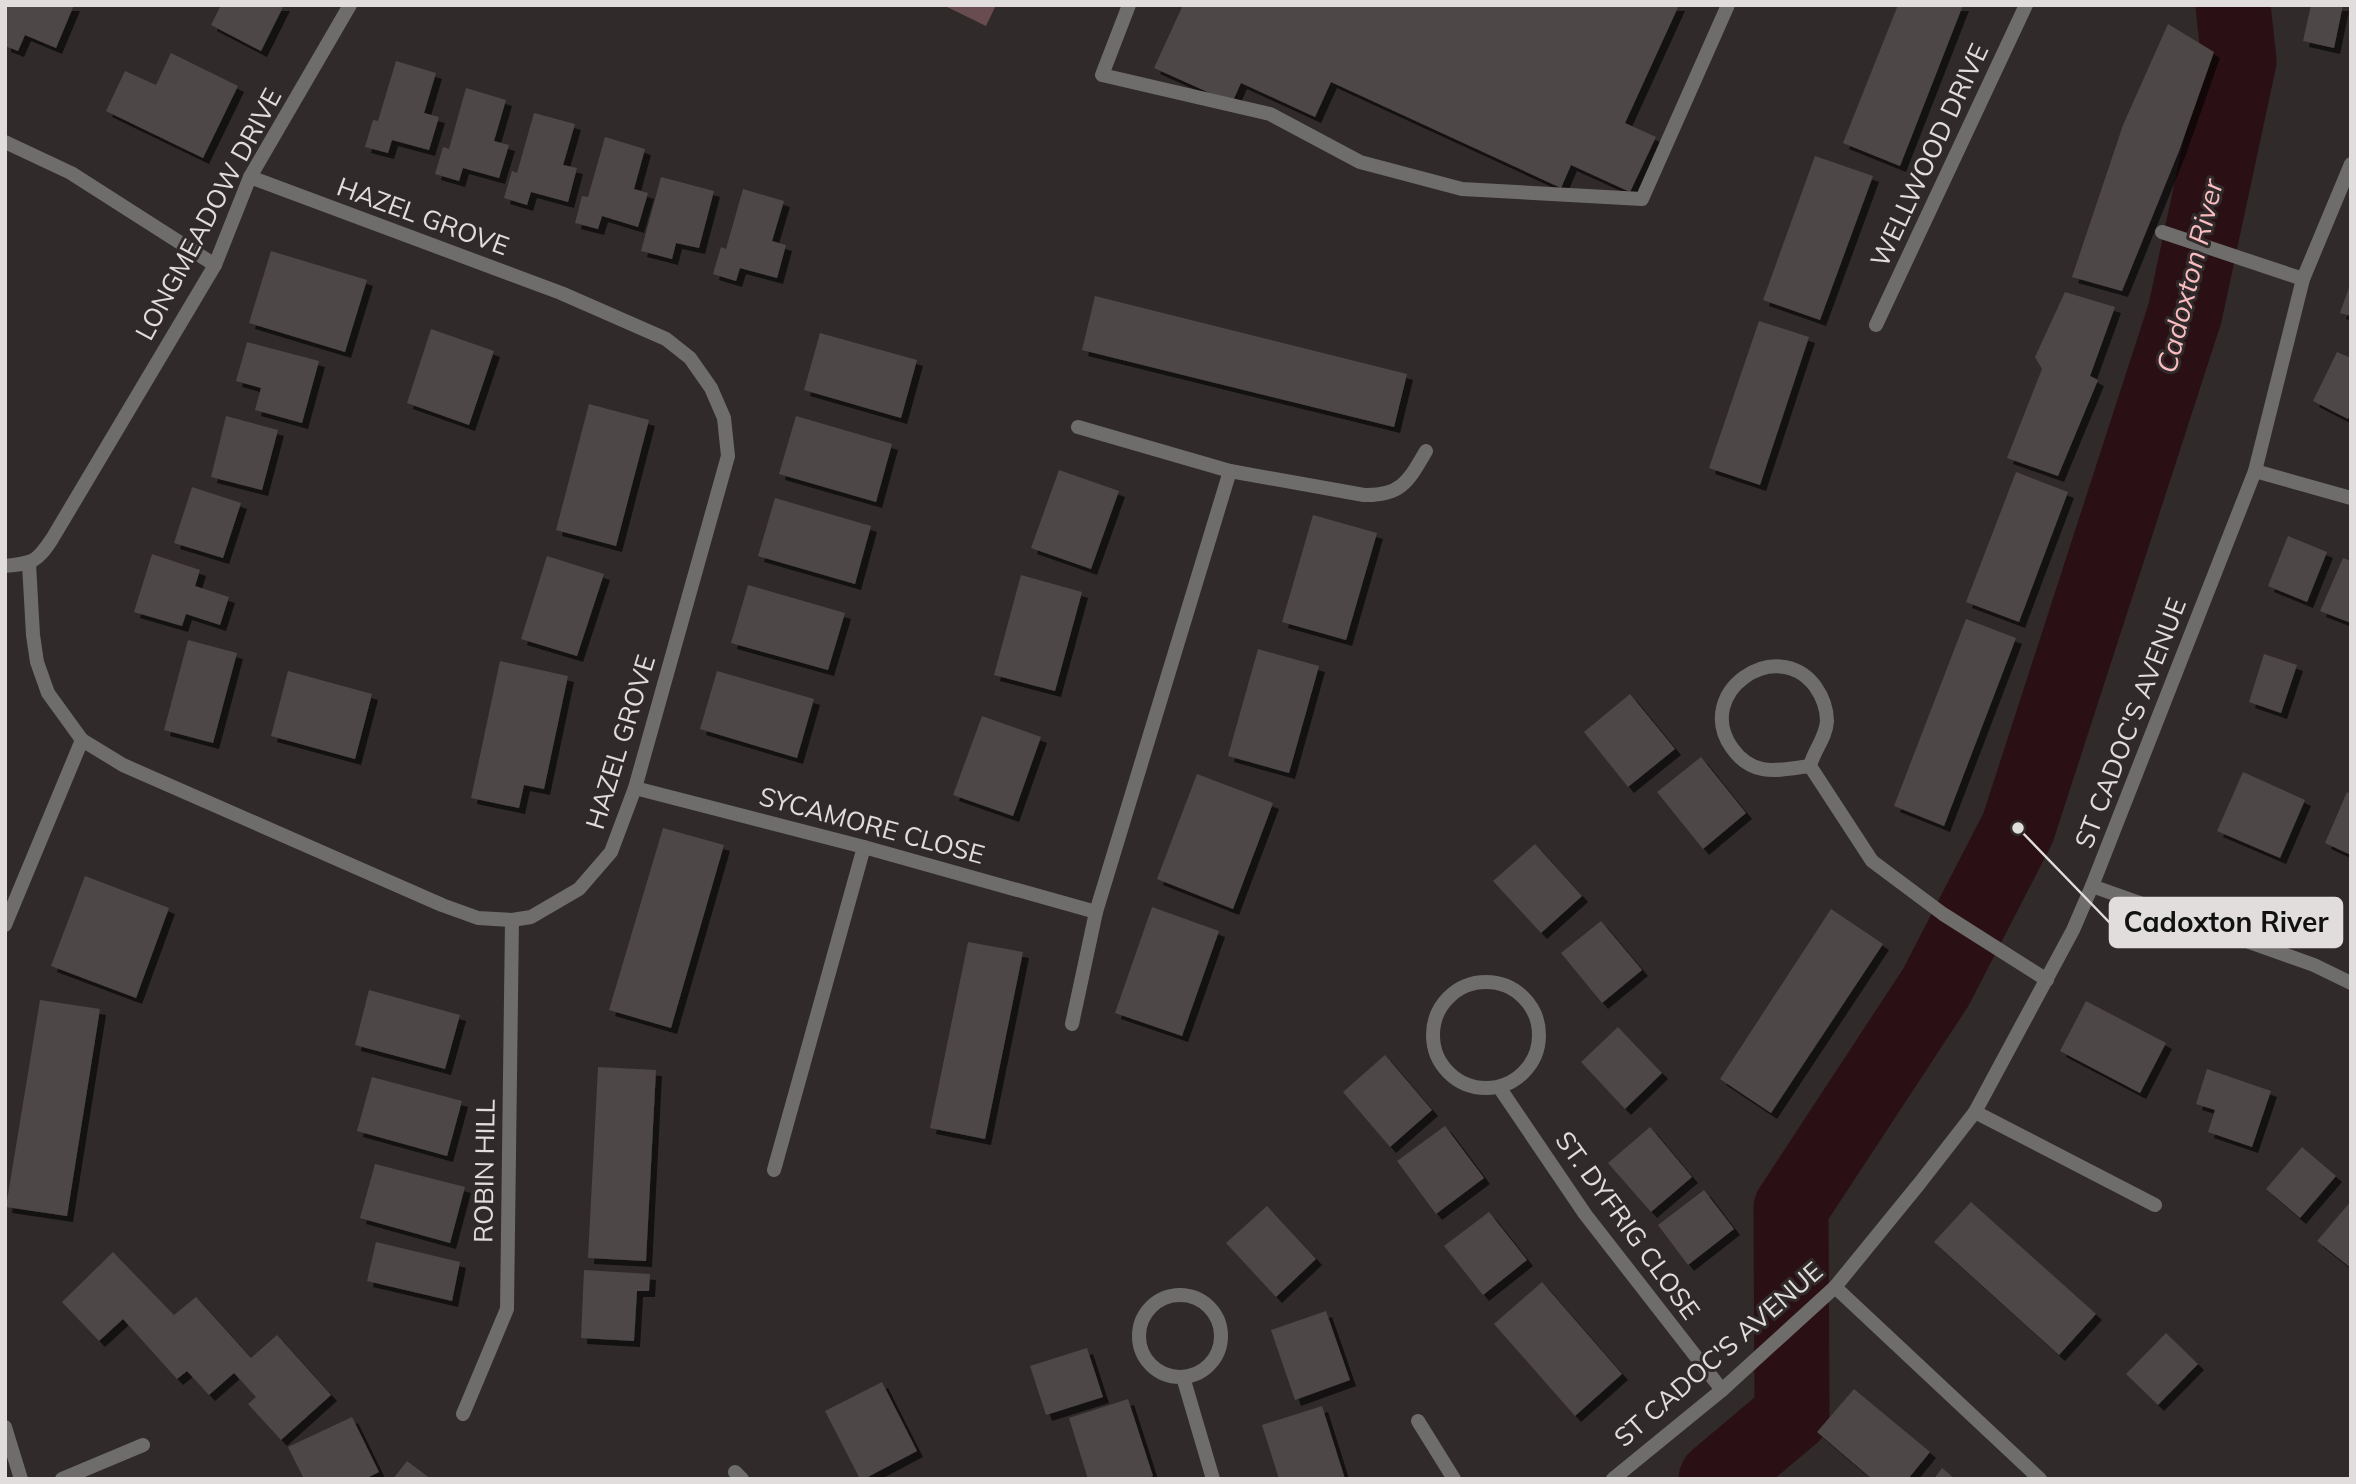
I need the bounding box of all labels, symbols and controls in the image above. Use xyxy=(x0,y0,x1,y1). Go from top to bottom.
street label: WELLWOOD DRIVE xyxy=(1863,38,1995,272)
street label: LONGMEADOW DRIVE xyxy=(128,82,288,346)
street label: HAZEL GROVE xyxy=(333,170,513,262)
water label: Cadoxton River xyxy=(2148,174,2230,376)
street label: ST CADOC'S AVENUE xyxy=(2067,593,2193,853)
street label: HAZEL GROVE xyxy=(578,651,662,833)
street label: SYCAMORE CLOSE xyxy=(756,779,988,871)
callout: Cadoxton River xyxy=(2110,898,2342,947)
text: Cadoxton River xyxy=(2124,904,2328,939)
street label: ROBIN HILL xyxy=(466,1099,502,1243)
street label: ST. DYFRIG CLOSE xyxy=(1549,1124,1707,1326)
street label: ST CADOC'S AVENUE xyxy=(1607,1254,1829,1454)

